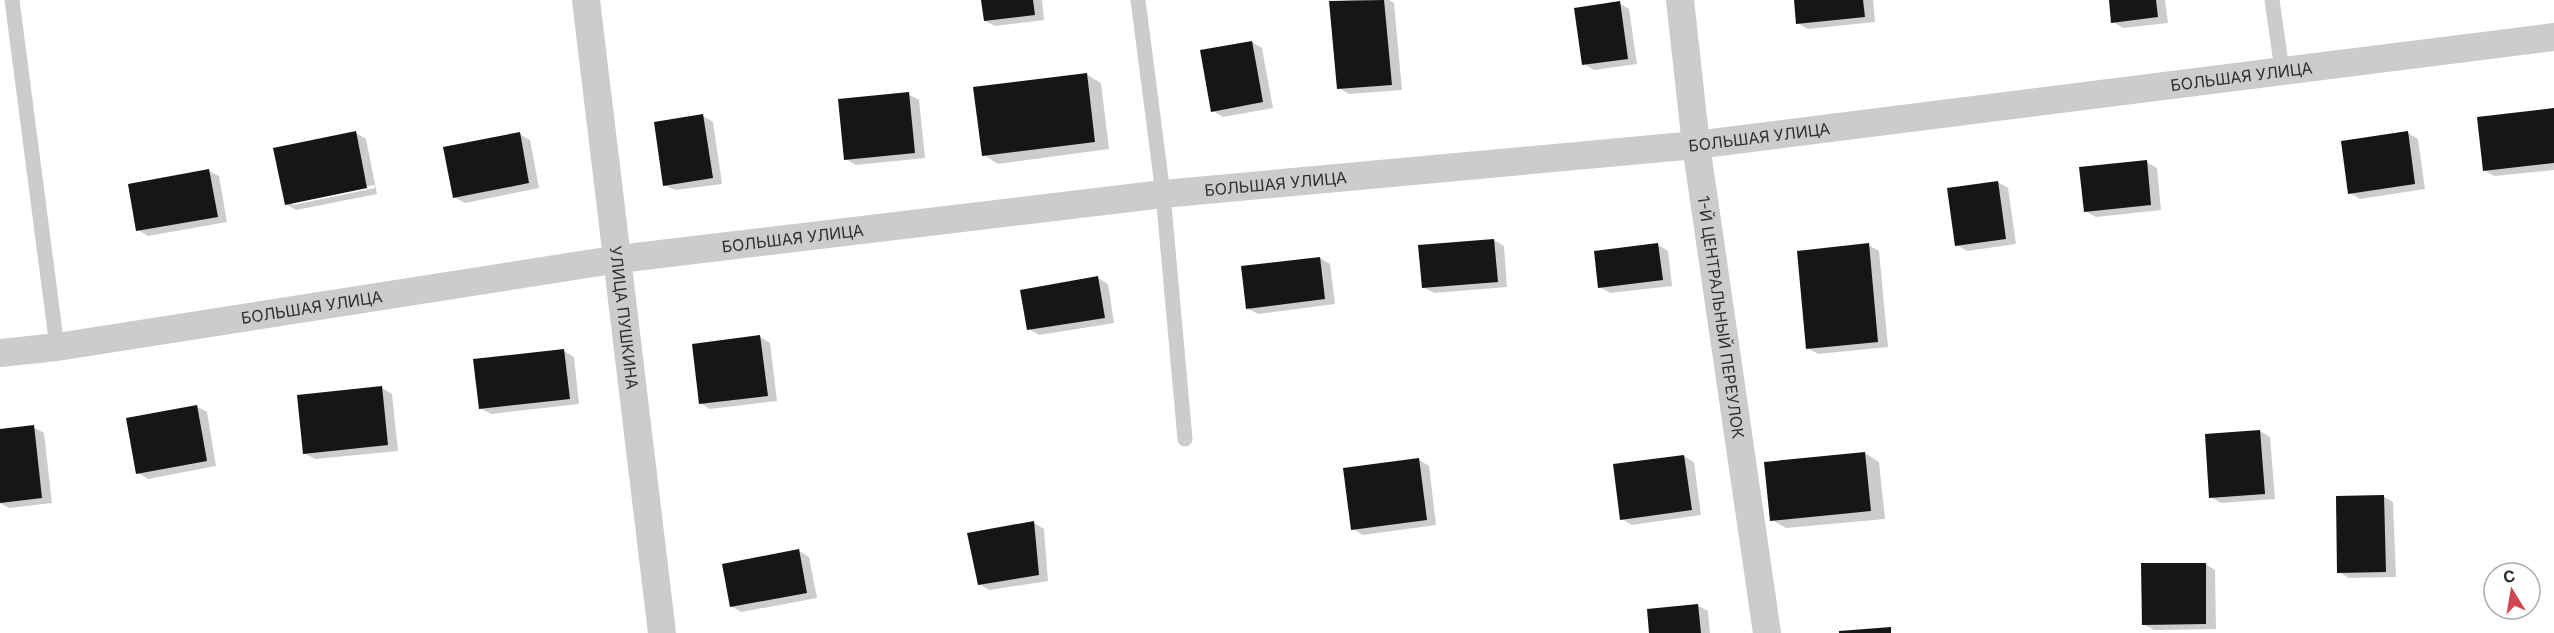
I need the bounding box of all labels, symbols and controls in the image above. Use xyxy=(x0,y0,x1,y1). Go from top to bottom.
street label: БОЛЬШАЯ УЛИЦА xyxy=(2169,58,2313,95)
street label: БОЛЬШАЯ УЛИЦА xyxy=(1687,118,1831,156)
street label: БОЛЬШАЯ УЛИЦА xyxy=(1203,167,1347,200)
street label: 1-Й ЦЕНТРАЛЬНЫЙ ПЕРЕУЛОК xyxy=(1694,195,1749,440)
street label: БОЛЬШАЯ УЛИЦА xyxy=(721,220,865,257)
street label: УЛИЦА ПУШКИНА xyxy=(606,245,643,390)
street label: БОЛЬШАЯ УЛИЦА xyxy=(240,286,384,328)
north arrow xyxy=(2482,561,2542,621)
text: С xyxy=(2501,565,2517,587)

